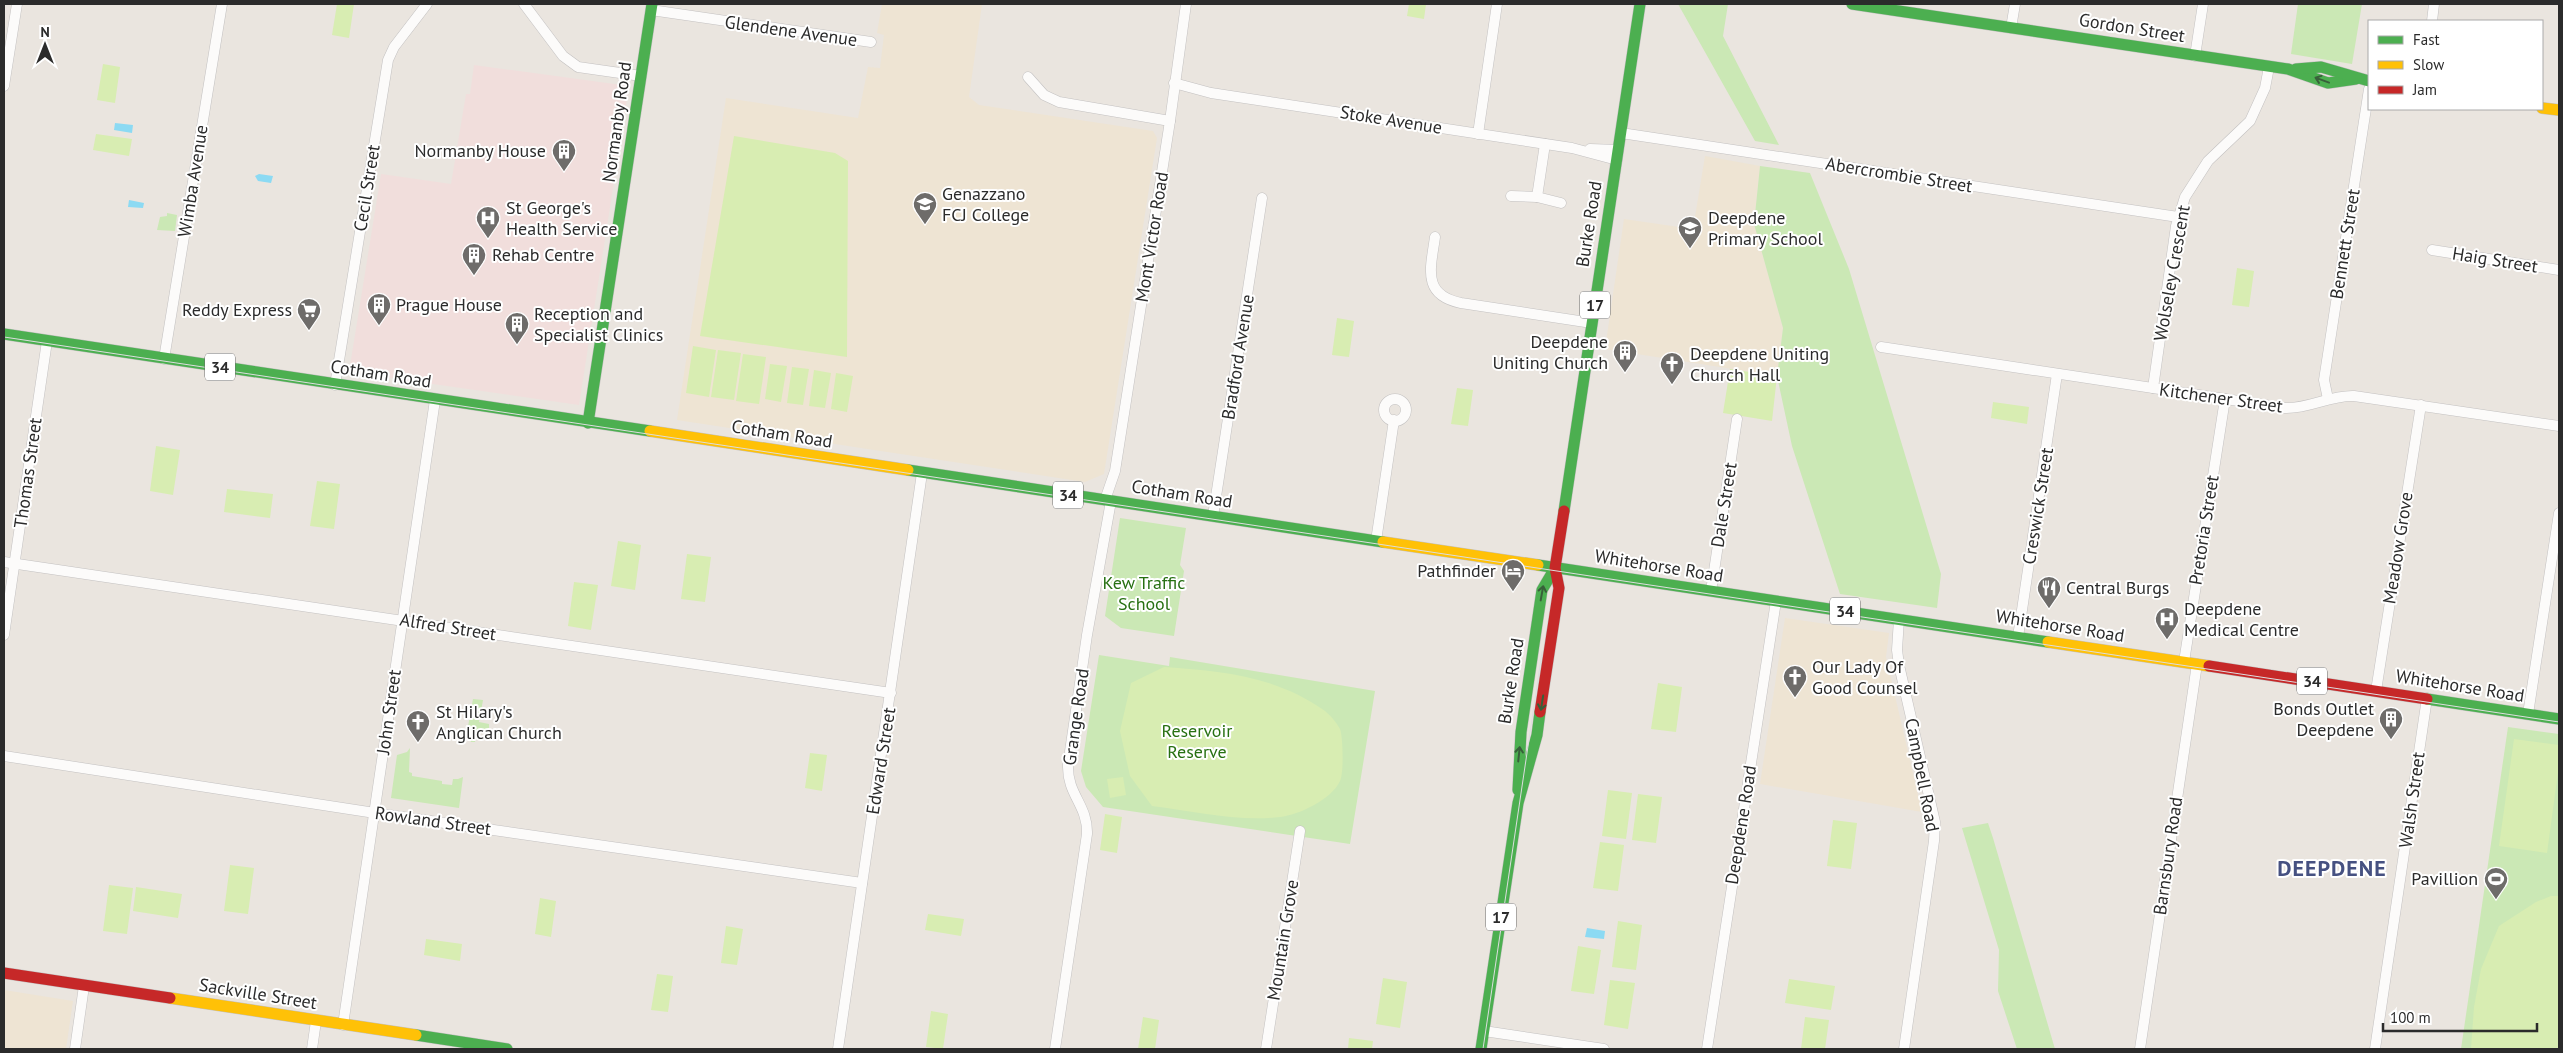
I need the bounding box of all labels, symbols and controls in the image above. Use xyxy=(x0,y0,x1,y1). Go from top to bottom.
street label: Gordon Street xyxy=(2078,8,2187,47)
street label: Glendene Avenue xyxy=(723,10,859,51)
north arrow xyxy=(20,20,70,70)
legend xyxy=(2368,20,2543,110)
text: N xyxy=(40,23,50,41)
text: Fast xyxy=(2413,30,2440,49)
text: Slow xyxy=(2413,55,2444,74)
street label: Normanby Road xyxy=(597,60,636,184)
one-way arrow xyxy=(2315,75,2330,84)
text: Jam xyxy=(2412,80,2437,99)
street label: Stoke Avenue xyxy=(1338,100,1444,139)
street label: Wimba Avenue xyxy=(172,123,213,239)
building icon: Normanby House xyxy=(551,138,577,172)
place label: Normanby House xyxy=(415,139,546,162)
street label: Cecil Street xyxy=(348,143,385,233)
street label: Abercrombie Street xyxy=(1824,152,1974,197)
street label: Mont Victor Road xyxy=(1130,170,1173,304)
street label: Burke Road xyxy=(1570,179,1607,269)
place label: Genazzano FCJ College xyxy=(942,182,1029,226)
street label: Bennett Street xyxy=(2324,187,2365,301)
school or university icon: Genazzano FCJ College xyxy=(912,191,938,225)
place label: St George's Health Service xyxy=(506,196,617,240)
street label: Wolseley Crescent xyxy=(2148,203,2195,343)
hospital icon: St George's Health Service xyxy=(475,205,501,239)
place label: Deepdene Primary School xyxy=(1708,206,1823,250)
school or university icon: Deepdene Primary School xyxy=(1677,215,1703,249)
street label: Haig Street xyxy=(2451,241,2539,278)
building icon: Rehab Centre xyxy=(461,242,487,276)
place label: Rehab Centre xyxy=(492,243,594,266)
building icon: Prague House xyxy=(366,292,392,326)
road number: 17 xyxy=(1580,292,1610,318)
place label: Prague House xyxy=(396,293,502,316)
street label: Bradford Avenue xyxy=(1216,293,1259,421)
supermarket icon: Reddy Express xyxy=(296,297,322,331)
place label: Reddy Express xyxy=(182,298,292,321)
place label: Reception and Specialist Clinics xyxy=(534,302,663,346)
building icon: Reception and Specialist Clinics xyxy=(504,311,530,345)
place label: Deepdene Uniting Church xyxy=(1492,330,1608,374)
building icon: Deepdene Uniting Church xyxy=(1612,339,1638,373)
place label: Deepdene Uniting Church Hall xyxy=(1690,342,1829,386)
church icon: Deepdene Uniting Church Hall xyxy=(1659,351,1685,385)
road number: 34 xyxy=(205,354,235,381)
street label: Cotham Road xyxy=(329,354,433,393)
street label: Kitchener Street xyxy=(2158,377,2284,418)
street label: Cotham Road xyxy=(730,414,834,453)
street label: Thomas Street xyxy=(8,416,47,530)
street label: Creswick Street xyxy=(2017,446,2058,566)
street label: Dale Street xyxy=(1705,461,1742,549)
street label: Pretoria Street xyxy=(2183,473,2224,586)
street label: Cotham Road xyxy=(1130,474,1234,513)
road number: 34 xyxy=(1053,482,1083,508)
street label: Meadow Grove xyxy=(2377,490,2418,606)
street label: Whitehorse Road xyxy=(1593,544,1725,587)
hotel icon: Pathfinder xyxy=(1500,558,1526,592)
place label: Pathfinder xyxy=(1417,559,1496,582)
park label: Kew Traffic School xyxy=(1103,571,1185,615)
restaurant icon: Central Burgs xyxy=(2036,575,2062,609)
place label: Central Burgs xyxy=(2066,576,2169,599)
one-way arrow xyxy=(1538,586,1548,602)
place label: Deepdene Medical Centre xyxy=(2184,597,2299,641)
road number: 34 xyxy=(1830,598,1860,624)
street label: Whitehorse Road xyxy=(1994,604,2126,647)
hospital icon: Deepdene Medical Centre xyxy=(2154,606,2180,640)
street label: Alfred Street xyxy=(398,608,498,645)
street label: Burke Road xyxy=(1492,636,1529,726)
place label: Our Lady Of Good Counsel xyxy=(1812,655,1918,699)
church icon: Our Lady Of Good Counsel xyxy=(1782,664,1808,698)
street label: Whitehorse Road xyxy=(2394,664,2526,707)
street label: Grange Road xyxy=(1057,667,1094,767)
street label: John Street xyxy=(371,668,406,757)
road number: 34 xyxy=(2297,668,2327,694)
one-way arrow xyxy=(1537,694,1547,710)
place label: Bonds Outlet Deepdene xyxy=(2273,697,2374,741)
place label: St Hilary's Anglican Church xyxy=(436,700,562,744)
street label: Edward Street xyxy=(861,706,900,816)
building icon: Bonds Outlet Deepdene xyxy=(2378,706,2404,740)
church icon: St Hilary's Anglican Church xyxy=(405,709,431,743)
street label: Campbell Road xyxy=(1900,716,1945,834)
park label: Reservoir Reserve xyxy=(1162,719,1232,763)
one-way arrow xyxy=(1514,746,1524,762)
street label: Walsh Street xyxy=(2393,751,2430,849)
street label: Deepdene Road xyxy=(1720,764,1761,886)
street label: Barnsbury Road xyxy=(2148,795,2187,917)
street label: Rowland Street xyxy=(374,801,493,840)
district label: DEEPDENE xyxy=(2277,854,2387,882)
sports icon: Pavillion xyxy=(2483,866,2509,900)
place label: Pavillion xyxy=(2411,867,2478,890)
street label: Mountain Grove xyxy=(1262,878,1303,1002)
road number: 17 xyxy=(1486,904,1516,930)
street label: Sackville Street xyxy=(197,973,319,1014)
scale bar xyxy=(2383,1000,2537,1032)
text: 100 m xyxy=(2390,1008,2431,1027)

